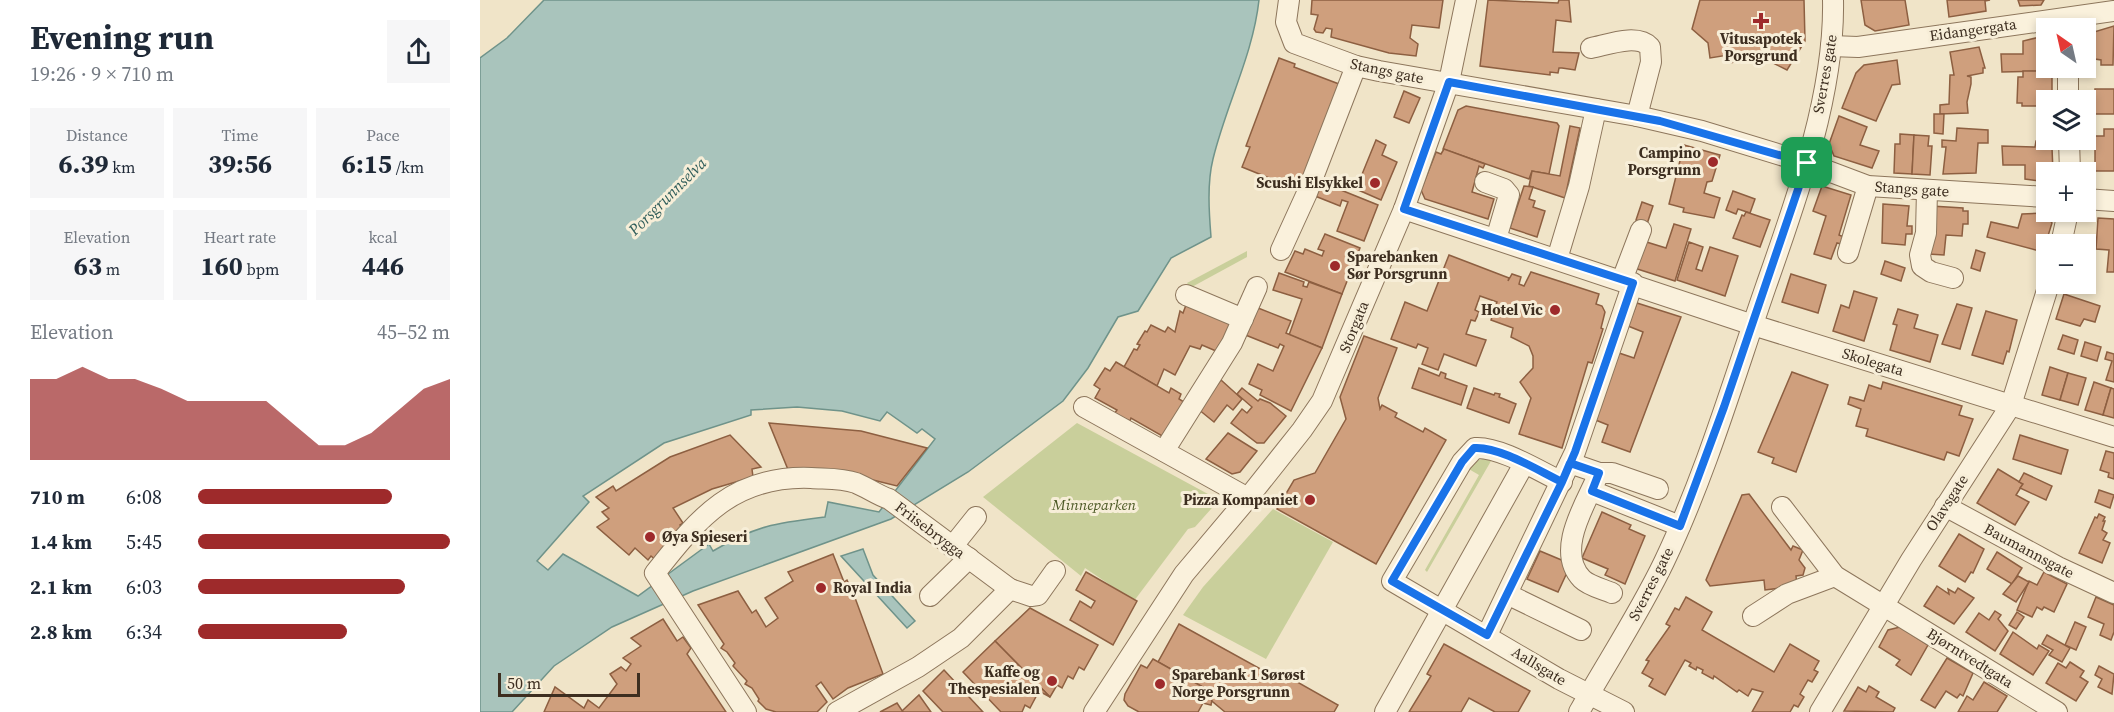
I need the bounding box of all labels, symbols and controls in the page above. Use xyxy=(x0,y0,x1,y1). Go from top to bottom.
street label: Eidangergata xyxy=(1928,13,2018,46)
marker: Vitusapotek Porsgrund xyxy=(1754,14,1768,28)
text: Evening run xyxy=(30,15,214,60)
north arrow xyxy=(2036,18,2096,78)
map controls xyxy=(2036,18,2096,294)
button: share xyxy=(387,20,450,83)
place label: Vitusapotek Porsgrund xyxy=(1720,28,1802,66)
street label: Sverres gate xyxy=(1807,32,1842,115)
street label: Stangs gate xyxy=(1349,52,1426,89)
text: 19:26 · 9 × 710 m xyxy=(30,60,174,88)
button: layers xyxy=(2036,90,2096,150)
text: Distance xyxy=(66,124,128,146)
text: Time xyxy=(221,124,259,146)
text: Pace xyxy=(366,124,400,146)
pin xyxy=(1781,137,1832,188)
place label: Campino Porsgrunn xyxy=(1627,142,1702,180)
text: 6.39 xyxy=(59,146,109,182)
text: 39:56 xyxy=(208,146,272,182)
text: 6:15 xyxy=(342,146,392,182)
icon: arrive xyxy=(1790,146,1823,179)
water label: Porsgrunnselva xyxy=(622,152,711,241)
marker: Campino Porsgrunn xyxy=(1706,155,1720,169)
text: km xyxy=(109,156,135,178)
text: /km xyxy=(392,156,424,178)
button: + xyxy=(2036,162,2096,222)
place label: Scushi Elsykkel xyxy=(1256,172,1363,193)
street label: Stangs gate xyxy=(1874,175,1950,202)
marker: Scushi Elsykkel xyxy=(1368,176,1382,190)
text: Elevation xyxy=(64,226,130,248)
text: Heart rate xyxy=(204,226,276,248)
text: kcal xyxy=(368,226,398,248)
button: − xyxy=(2036,234,2096,294)
place label: Sparebanken Sør Porsgrunn xyxy=(1347,246,1447,284)
text: 63 xyxy=(74,248,102,284)
text: 160 xyxy=(201,248,243,284)
text: 446 xyxy=(362,248,404,284)
text: m xyxy=(102,258,120,280)
text: bpm xyxy=(243,258,279,280)
marker: Sparebanken Sør Porsgrunn xyxy=(1328,259,1342,273)
street label: Storgata xyxy=(1334,297,1374,356)
place label: Hotel Vic xyxy=(1481,299,1543,320)
marker: Hotel Vic xyxy=(1548,303,1562,317)
text: Elevation xyxy=(30,318,114,346)
text: 45–52 m xyxy=(377,318,450,346)
street label: Skolegata xyxy=(1840,342,1907,381)
street label: Olavsgate xyxy=(1920,470,1973,535)
text: 710 m xyxy=(30,483,85,511)
text: 6:08 xyxy=(126,483,162,511)
place label: Pizza Kompaniet xyxy=(1183,489,1299,510)
marker: Pizza Kompaniet xyxy=(1303,493,1317,507)
park label: Minneparken xyxy=(1051,494,1137,515)
street label: Friisebrygga xyxy=(891,496,970,563)
street label: Baumannsgate xyxy=(1981,518,2078,583)
place label: Øya Spieseri xyxy=(662,526,748,547)
text: 1.4 km xyxy=(30,528,92,556)
text: 5:45 xyxy=(126,528,162,556)
marker: Øya Spieseri xyxy=(643,530,657,544)
street label: Sverres gate xyxy=(1623,543,1678,624)
text: 2.1 km xyxy=(30,573,92,601)
text: 6:03 xyxy=(126,573,162,601)
place label: Royal India xyxy=(833,577,913,598)
marker: Royal India xyxy=(814,581,828,595)
text: 2.8 km xyxy=(30,618,92,646)
text: 6:34 xyxy=(126,618,162,646)
street label: Bjørntvedtgata xyxy=(1923,623,2018,693)
street label: Aallsgate xyxy=(1508,641,1571,690)
place label: Kaffe og Thespesialen xyxy=(948,661,1040,699)
place label: Sparebank 1 Sørøst Norge Porsgrunn xyxy=(1172,664,1306,702)
scale bar xyxy=(498,670,640,698)
text: 50 m xyxy=(507,672,541,694)
marker: Kaffe og Thespesialen xyxy=(1045,674,1059,688)
marker: Sparebank 1 Sørøst Norge Porsgrunn xyxy=(1153,677,1167,691)

